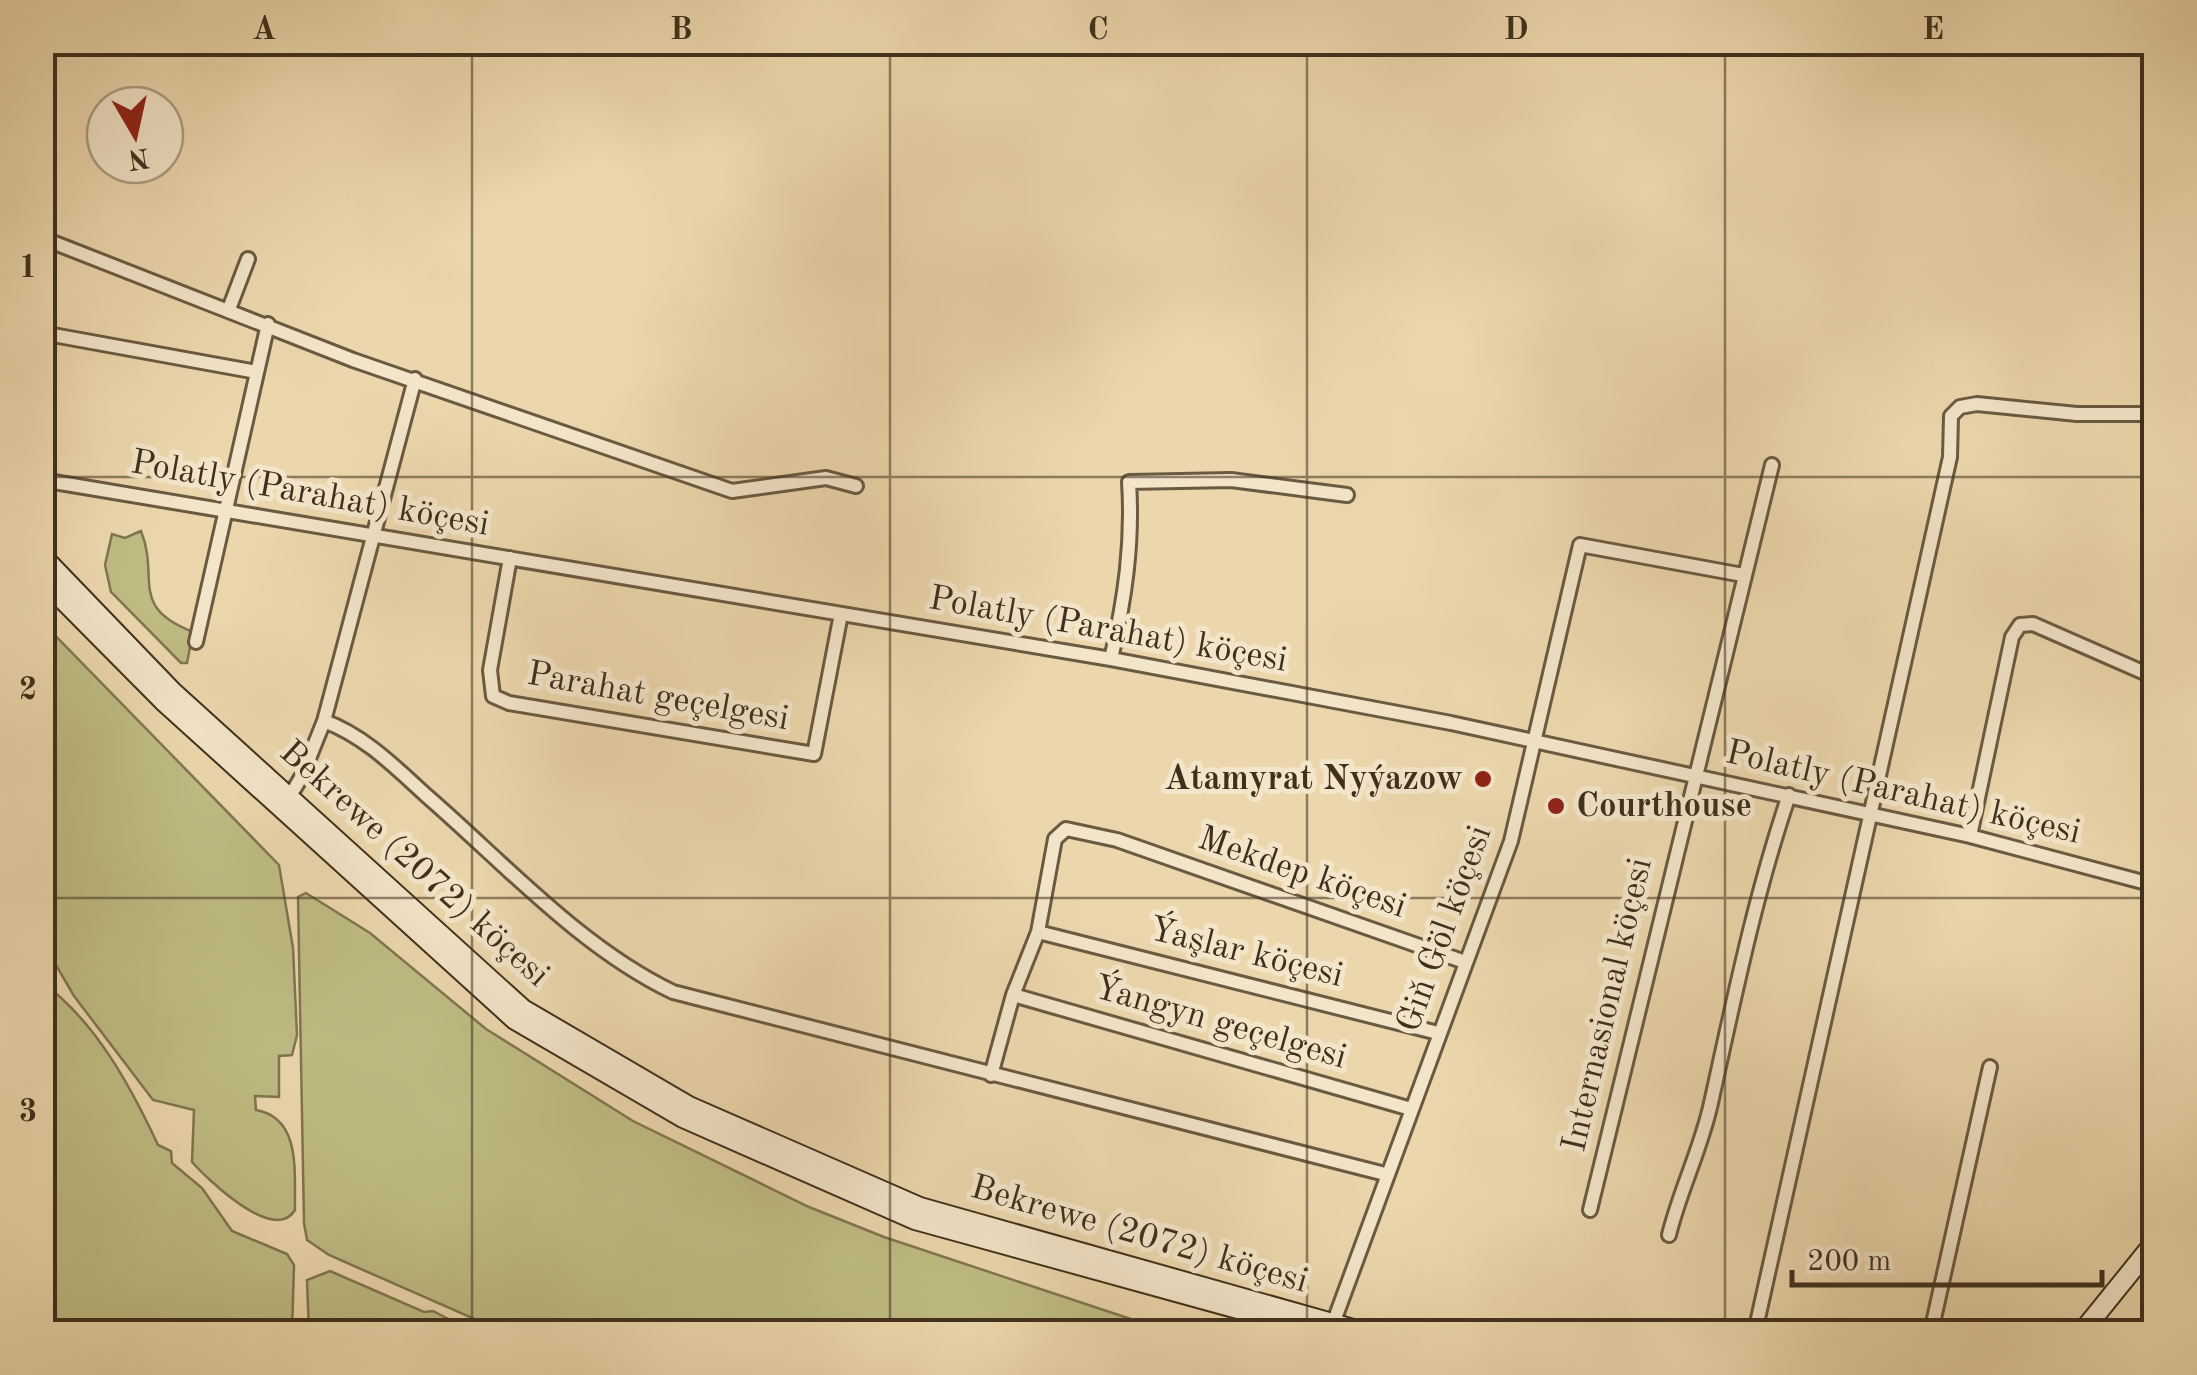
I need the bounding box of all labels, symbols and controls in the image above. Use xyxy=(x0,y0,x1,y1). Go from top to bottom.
text: A xyxy=(252,15,276,47)
text: B xyxy=(670,15,692,47)
text: C xyxy=(1087,15,1109,47)
text: D xyxy=(1503,15,1529,47)
text: E xyxy=(1922,15,1944,47)
north arrow xyxy=(85,85,185,185)
text: N xyxy=(125,141,151,172)
text: 1 xyxy=(19,253,37,285)
street label: Polatly (Parahat) köçesi xyxy=(128,445,492,543)
street label: Polatly (Parahat) köçesi xyxy=(926,581,1290,679)
street label: Parahat geçelgesi xyxy=(524,657,792,737)
text: 2 xyxy=(19,675,37,707)
street label: Bekrewe (2072) köçesi xyxy=(273,734,555,994)
street label: Polatly (Parahat) köçesi xyxy=(1722,735,2084,851)
place label: Atamyrat Nyýazow xyxy=(1164,762,1463,797)
marker: Atamyrat Nyýazow xyxy=(1472,768,1494,790)
place label: Courthouse xyxy=(1576,789,1752,824)
marker: Courthouse xyxy=(1545,795,1567,817)
street label: Mekdep köçesi xyxy=(1193,821,1411,925)
street label: Giň Göl köçesi xyxy=(1391,821,1499,1037)
street label: Internasional köçesi xyxy=(1557,855,1659,1155)
street label: Ýaşlar köçesi xyxy=(1146,905,1348,994)
street label: Ýangyn geçelgesi xyxy=(1090,963,1352,1076)
text: 3 xyxy=(19,1097,37,1129)
street label: Bekrewe (2072) köçesi xyxy=(967,1170,1311,1300)
scale bar xyxy=(1792,1225,2102,1287)
text: 200 m xyxy=(1807,1247,1891,1277)

